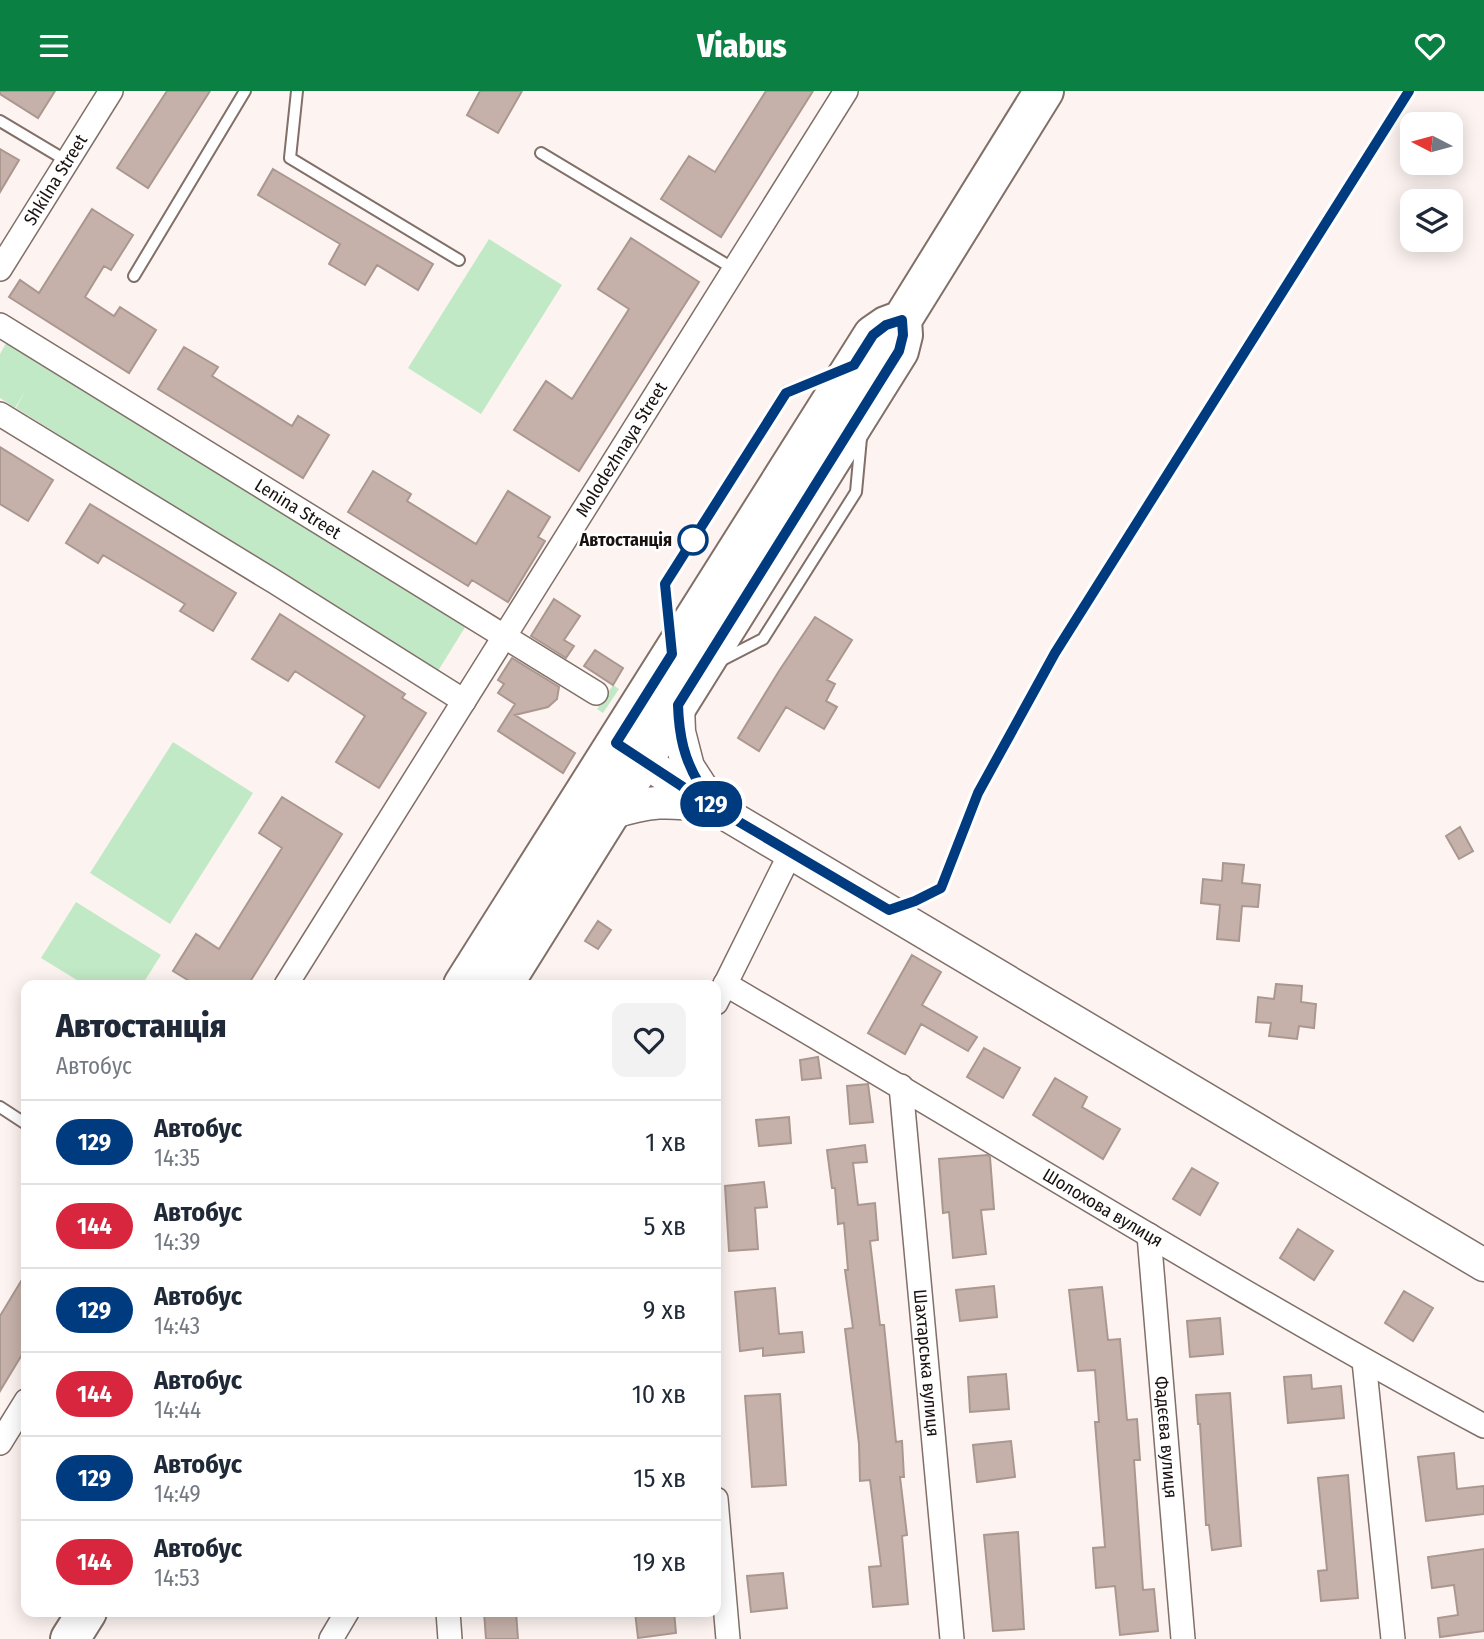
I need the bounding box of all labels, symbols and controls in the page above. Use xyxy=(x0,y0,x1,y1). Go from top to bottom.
icon: menu xyxy=(35,27,73,65)
text: Viabus xyxy=(697,27,787,65)
icon: heart xyxy=(1411,27,1449,65)
north arrow xyxy=(1400,112,1463,175)
map controls xyxy=(1400,112,1463,252)
street label: Shkilna Street xyxy=(19,130,92,229)
button: layers xyxy=(1400,189,1463,252)
street label: Molodezhnaya Street xyxy=(571,378,672,521)
street label: Lenina Street xyxy=(251,474,345,544)
marker: Автостанція xyxy=(678,525,708,555)
place label: Автостанція xyxy=(579,529,672,551)
line badge: 129 xyxy=(671,781,751,827)
text: 129 xyxy=(694,790,728,818)
button: heart xyxy=(612,1003,686,1077)
text: Автостанція xyxy=(56,1006,226,1046)
text: Автобус xyxy=(56,1052,132,1080)
text: Автобус xyxy=(154,1113,242,1144)
text: 1 хв xyxy=(645,1127,686,1158)
text: 129 xyxy=(78,1128,111,1156)
text: 14:35 xyxy=(154,1144,200,1172)
street label: Шолохова вулиця xyxy=(1039,1164,1167,1252)
text: Автобус xyxy=(154,1197,242,1228)
text: 5 хв xyxy=(643,1211,686,1242)
text: 144 xyxy=(77,1212,112,1240)
text: 14:39 xyxy=(154,1228,200,1256)
text: Автобус xyxy=(154,1281,242,1312)
street label: Шахтарська вулиця xyxy=(909,1288,944,1438)
text: 9 хв xyxy=(643,1295,686,1326)
text: 129 xyxy=(78,1296,111,1324)
text: 14:43 xyxy=(154,1312,200,1340)
text: Автобус xyxy=(154,1365,242,1396)
street label: Фадєєва вулиця xyxy=(1150,1375,1182,1499)
text: 10 хв xyxy=(632,1379,686,1410)
text: 144 xyxy=(77,1380,112,1408)
text: 14:44 xyxy=(154,1396,201,1424)
text: Автобус xyxy=(154,1449,242,1480)
text: 15 хв xyxy=(633,1463,686,1494)
text: 129 xyxy=(78,1464,111,1492)
text: 14:49 xyxy=(154,1480,201,1508)
text: Автобус xyxy=(154,1533,242,1564)
text: 19 хв xyxy=(633,1547,686,1578)
text: 144 xyxy=(77,1548,112,1576)
text: 14:53 xyxy=(154,1564,200,1592)

